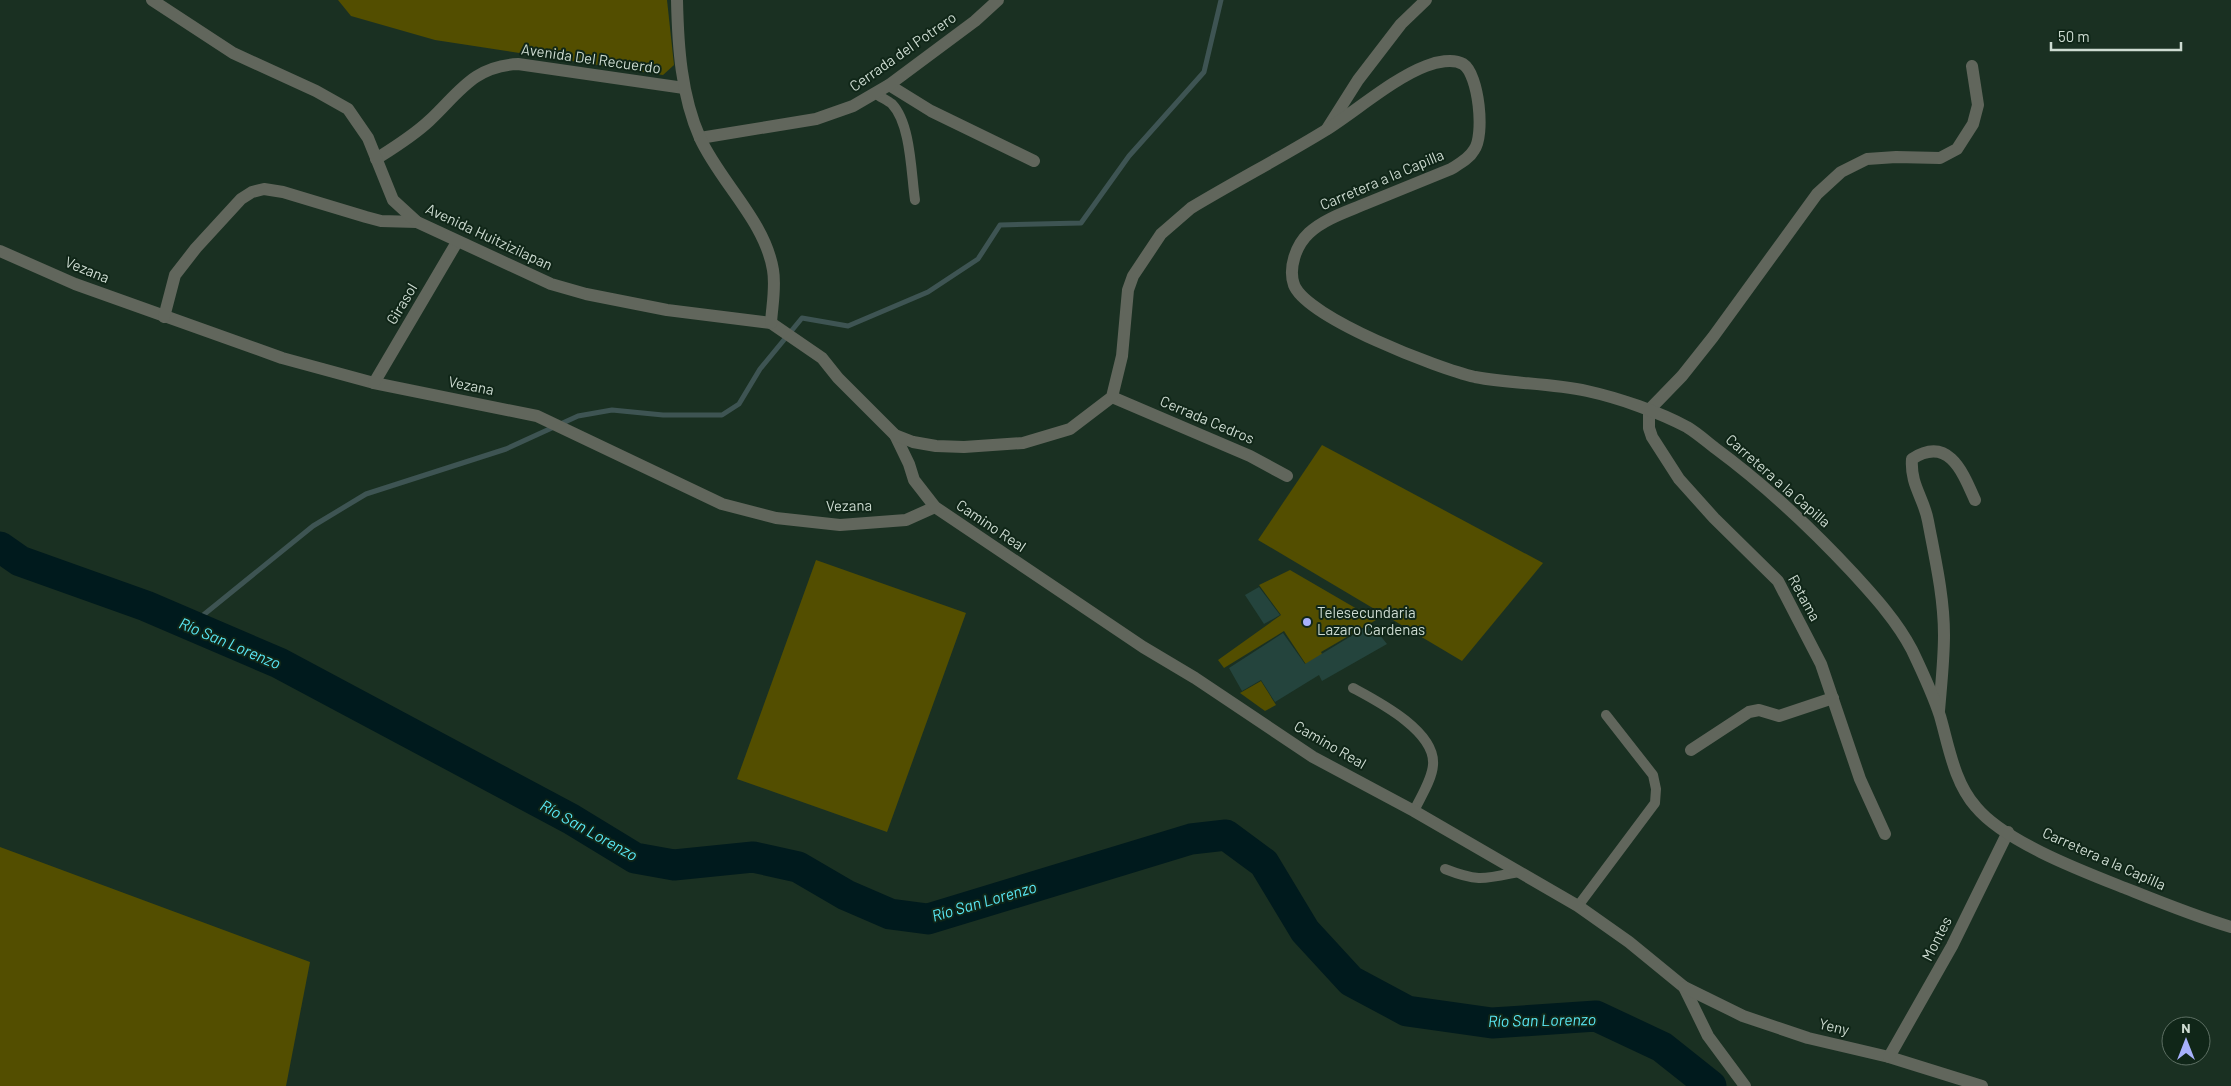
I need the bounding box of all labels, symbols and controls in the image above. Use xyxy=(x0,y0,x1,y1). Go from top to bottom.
street label: Cerrada del Potrero xyxy=(846,8,959,95)
scale bar xyxy=(2051,20,2181,52)
text: 50 m xyxy=(2058,27,2090,45)
street label: Avenida Del Recuerdo xyxy=(520,39,662,77)
street label: Carretera a la Capilla xyxy=(1317,145,1446,213)
street label: Avenida Huitzizilapan xyxy=(423,199,556,273)
street label: Vezana xyxy=(63,252,112,286)
street label: Girasol xyxy=(382,280,420,327)
street label: Vezana xyxy=(447,372,496,398)
street label: Cerrada Cedros xyxy=(1158,391,1257,447)
street label: Carretera a la Capilla xyxy=(1723,430,1835,531)
street label: Camino Real xyxy=(953,495,1030,555)
street label: Vezana xyxy=(826,496,872,514)
street label: Retama xyxy=(1785,571,1825,624)
place label: Telesecundaria Lazaro Cardenas xyxy=(1317,603,1425,638)
water label: Río San Lorenzo xyxy=(177,613,284,672)
marker: Telesecundaria Lazaro Cardenas xyxy=(1301,616,1313,628)
street label: Camino Real xyxy=(1291,716,1370,772)
water label: Río San Lorenzo xyxy=(537,795,641,864)
street label: Carretera a la Capilla xyxy=(2040,823,2169,893)
water label: Río San Lorenzo xyxy=(929,876,1039,925)
street label: Montes xyxy=(1917,913,1955,964)
water label: Río San Lorenzo xyxy=(1488,1009,1596,1030)
street label: Yeny xyxy=(1817,1014,1851,1038)
north arrow xyxy=(2161,1016,2211,1066)
text: N xyxy=(2181,1019,2191,1036)

